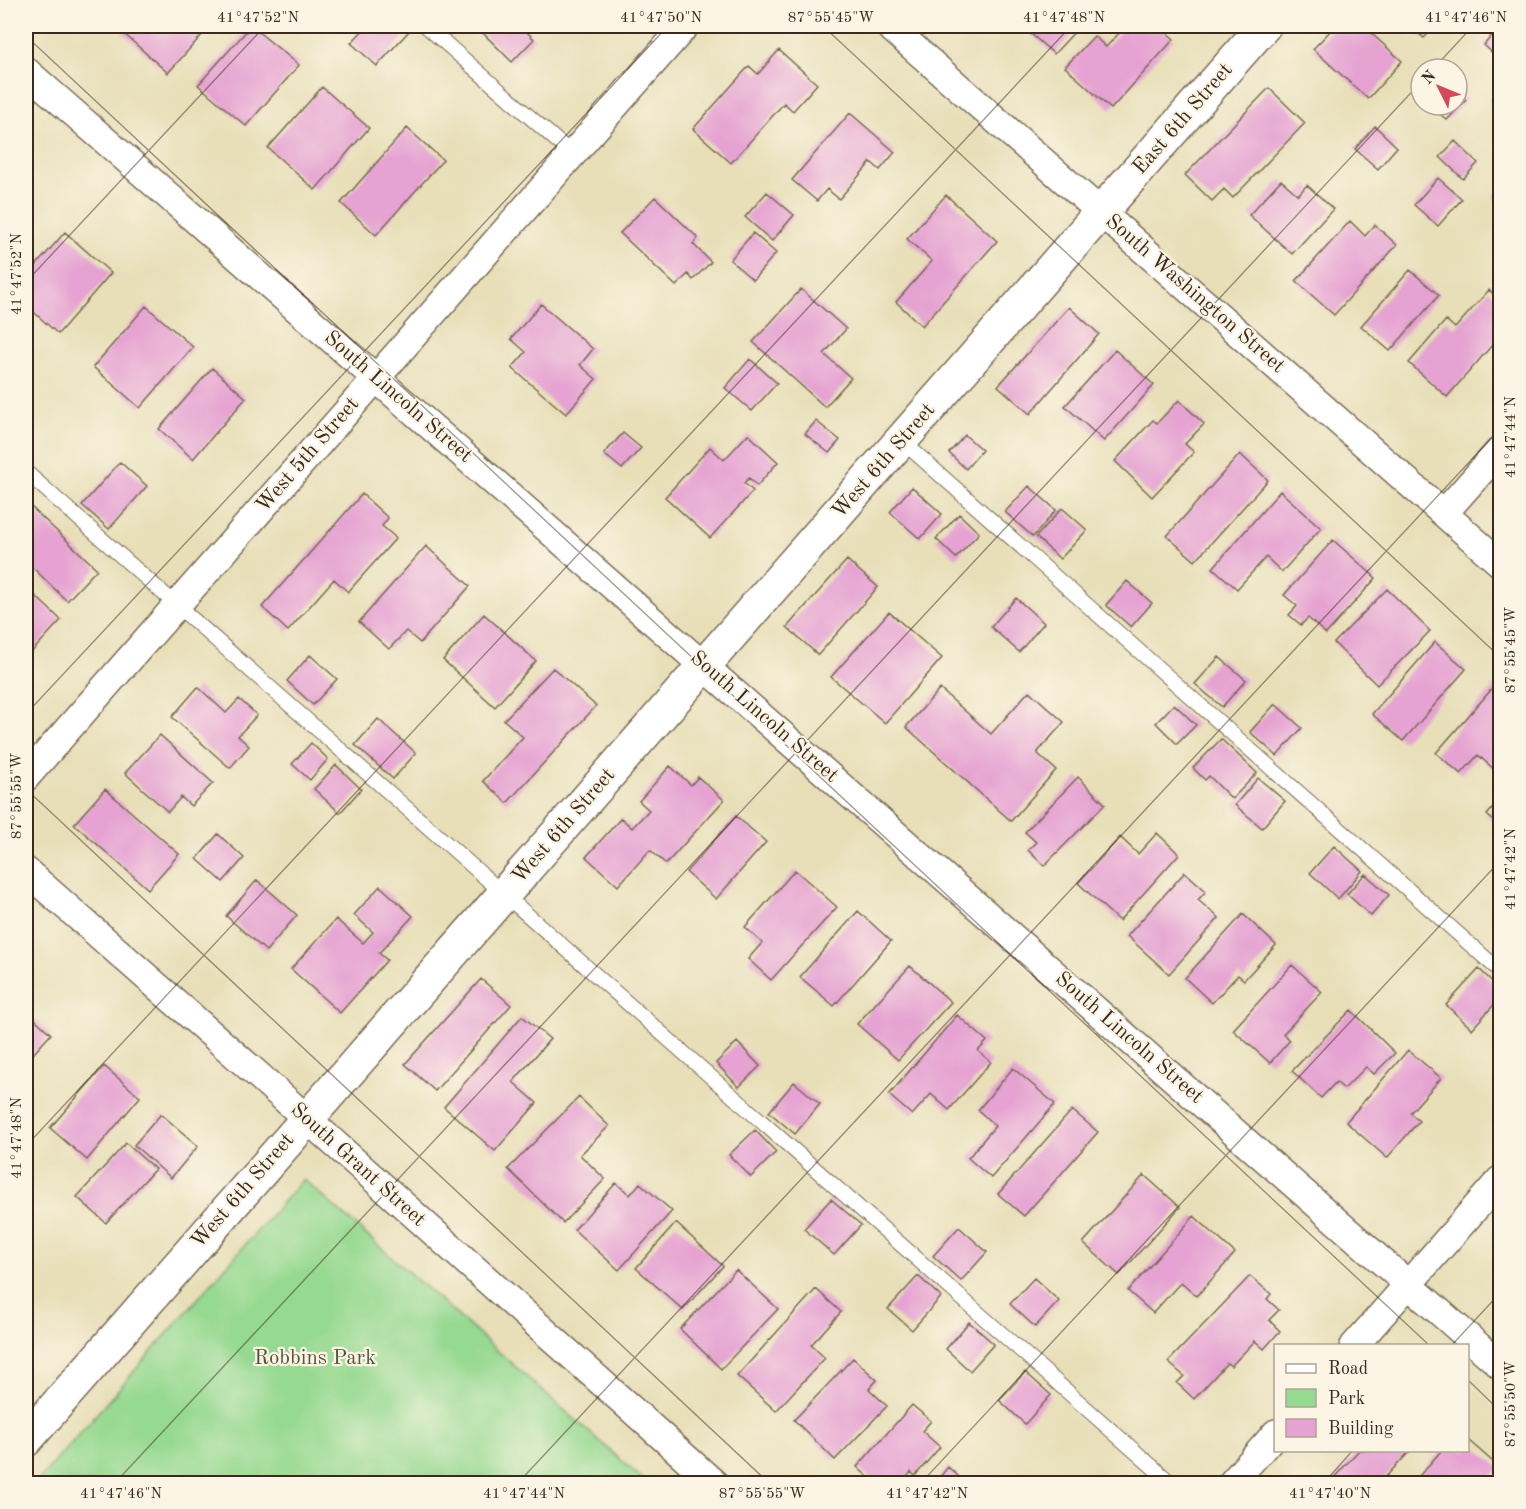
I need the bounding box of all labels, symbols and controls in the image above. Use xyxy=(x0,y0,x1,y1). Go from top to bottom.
text: 41°47'52"N xyxy=(217,11,299,26)
text: 41°47'50"N xyxy=(620,11,702,26)
text: 87°55'45"W xyxy=(788,11,874,26)
text: 41°47'48"N xyxy=(1023,11,1105,26)
text: 41°47'46"N xyxy=(1425,11,1507,26)
north arrow xyxy=(1409,57,1469,117)
street label: East 6th Street xyxy=(1129,59,1237,179)
text: N xyxy=(1419,68,1440,88)
street label: South Washington Street xyxy=(1101,211,1289,377)
text: 41°47'52"N xyxy=(10,233,25,315)
street label: South Lincoln Street xyxy=(320,327,476,467)
street label: West 5th Street xyxy=(253,393,363,517)
text: 41°47'44"N xyxy=(1504,396,1519,478)
street label: West 6th Street xyxy=(829,399,939,523)
text: 87°55'45"W xyxy=(1504,607,1519,693)
street label: South Lincoln Street xyxy=(686,647,842,787)
text: 87°55'55"W xyxy=(10,753,25,839)
street label: West 6th Street xyxy=(509,764,619,888)
text: 41°47'42"N xyxy=(1504,828,1519,910)
street label: South Lincoln Street xyxy=(1051,968,1207,1108)
text: 41°47'48"N xyxy=(10,1097,25,1179)
street label: South Grant Street xyxy=(286,1099,430,1231)
street label: West 6th Street xyxy=(188,1129,298,1253)
legend xyxy=(1274,1344,1469,1452)
park label: Robbins Park xyxy=(254,1348,376,1369)
text: Road xyxy=(1328,1360,1368,1378)
text: 87°55'50"W xyxy=(1504,1361,1519,1447)
text: Park xyxy=(1328,1390,1365,1408)
text: Building xyxy=(1328,1420,1394,1438)
text: 41°47'46"N xyxy=(80,1487,162,1502)
text: 41°47'44"N xyxy=(483,1487,565,1502)
text: 87°55'55"W xyxy=(719,1487,805,1502)
text: 41°47'42"N xyxy=(886,1487,968,1502)
text: 41°47'40"N xyxy=(1289,1487,1371,1502)

